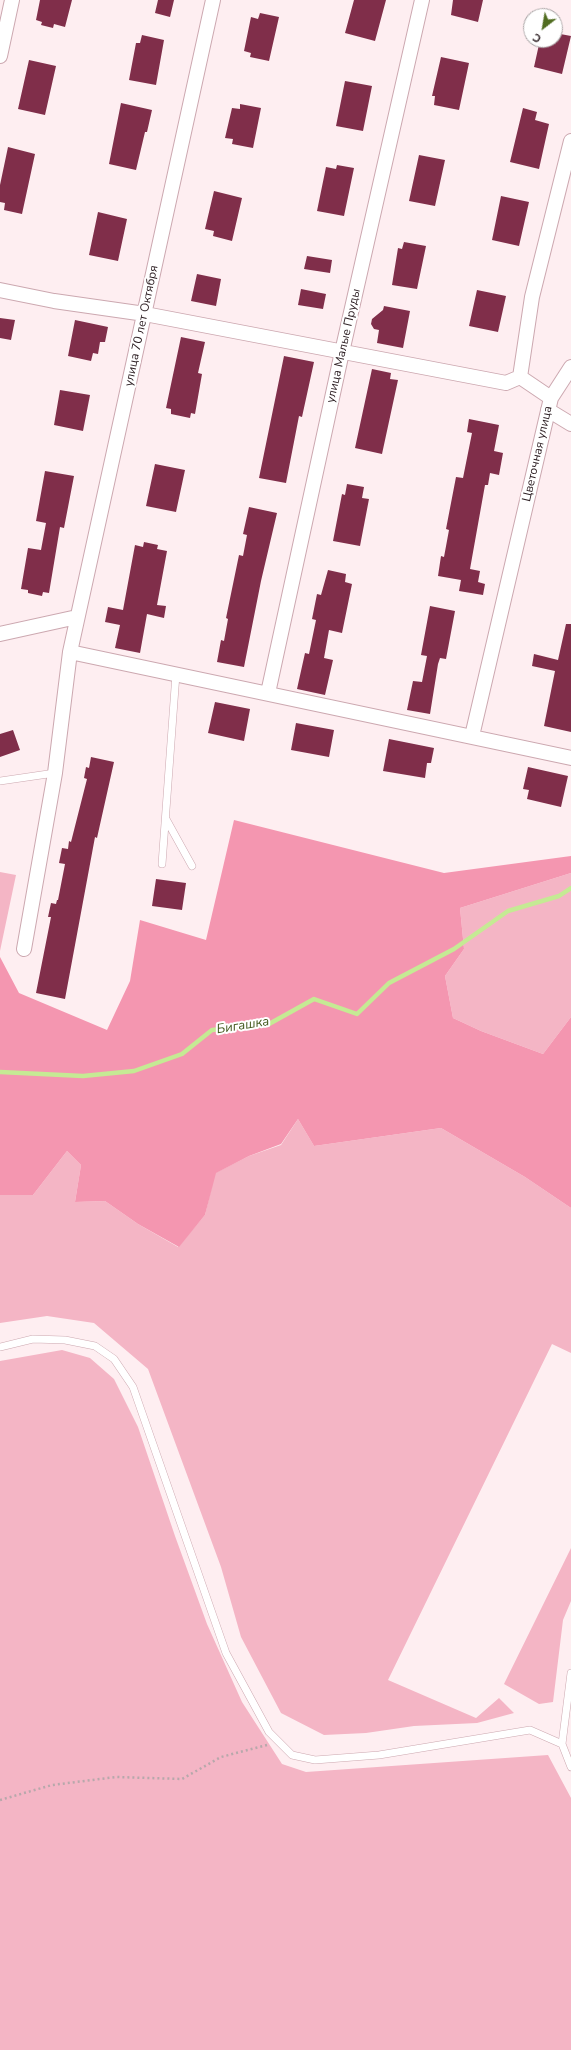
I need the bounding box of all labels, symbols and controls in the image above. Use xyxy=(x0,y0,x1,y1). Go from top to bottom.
north arrow xyxy=(523,8,563,48)
text: С xyxy=(530,30,544,46)
street label: улица 70 лет Октября xyxy=(122,264,162,388)
street label: улица Малые Пруды xyxy=(324,288,364,404)
street label: Цветочная улица xyxy=(520,405,556,503)
water label: Бигашка xyxy=(216,1014,270,1038)

